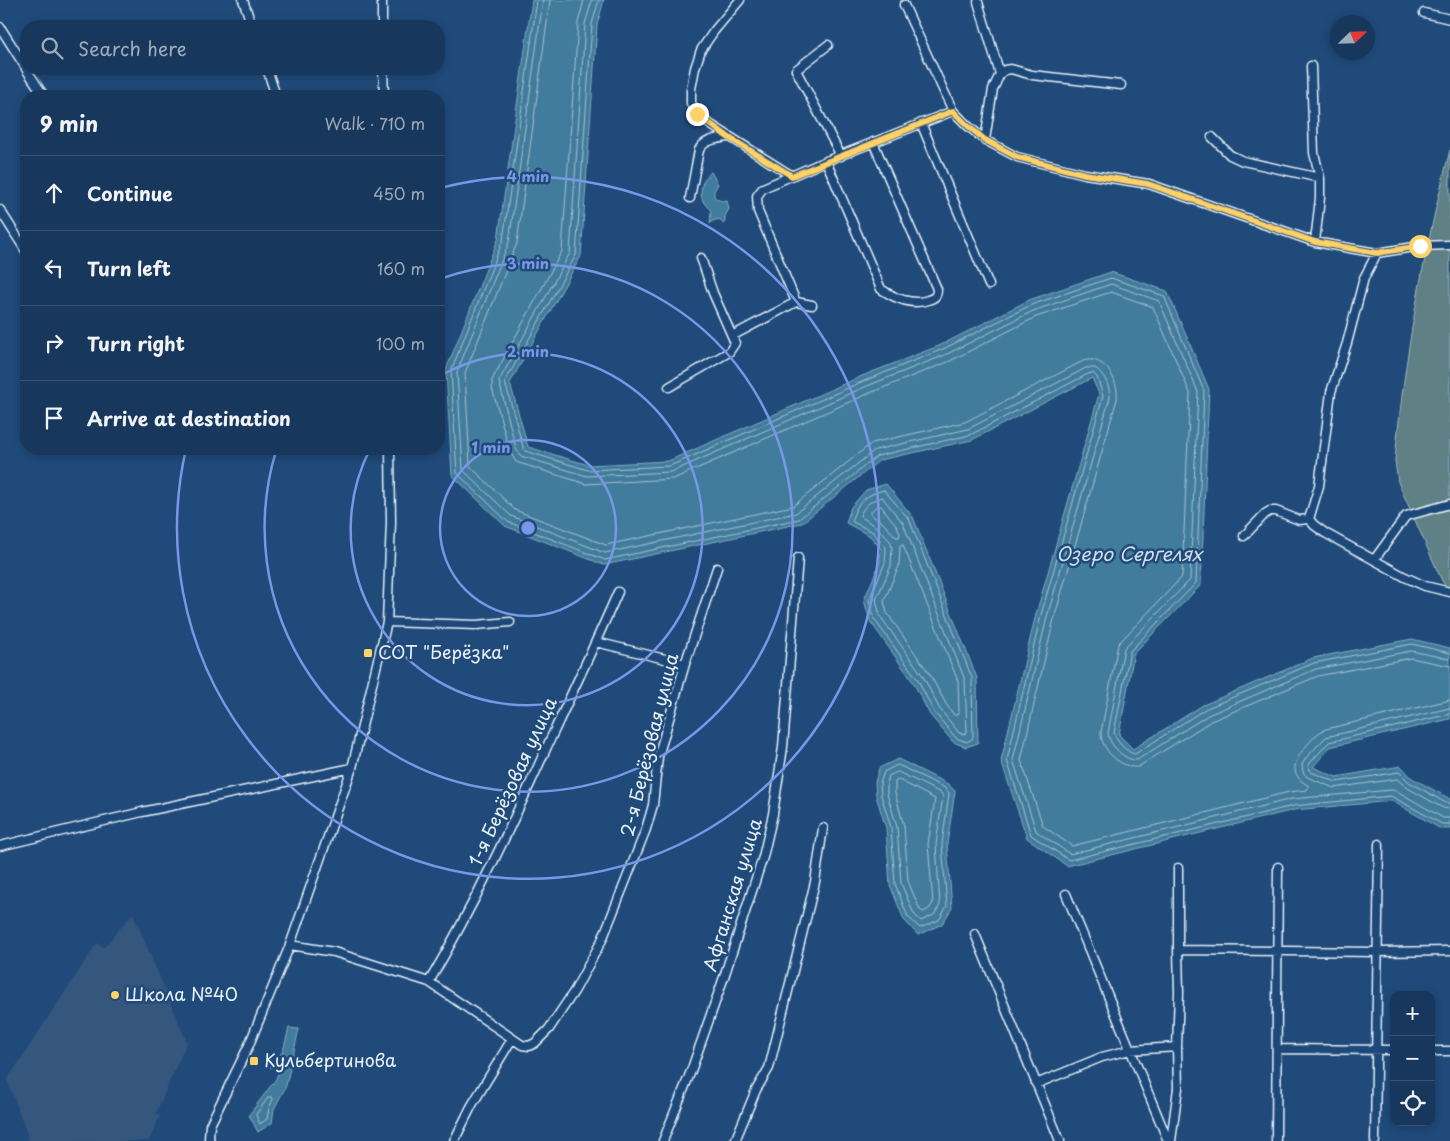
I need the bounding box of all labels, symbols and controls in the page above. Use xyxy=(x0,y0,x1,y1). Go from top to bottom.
north arrow xyxy=(1330,15,1375,60)
search box xyxy=(20,20,445,75)
icon: search xyxy=(38,34,66,62)
text: Search here xyxy=(78,34,187,62)
route end xyxy=(686,103,709,126)
text: 9 min xyxy=(40,107,98,139)
text: Walk · 710 m xyxy=(325,111,425,135)
text: 4 min xyxy=(507,164,549,187)
icon: ahead xyxy=(40,179,68,207)
text: Continue xyxy=(87,179,173,207)
text: 450 m xyxy=(373,181,425,205)
route start xyxy=(1409,235,1432,258)
text: 3 min xyxy=(507,251,549,274)
icon: left xyxy=(40,254,68,282)
text: Turn left xyxy=(87,254,171,282)
text: 160 m xyxy=(377,256,425,280)
icon: right xyxy=(40,329,68,357)
text: Turn right xyxy=(87,329,185,357)
text: 100 m xyxy=(376,331,425,355)
text: 2 min xyxy=(507,339,549,362)
icon: arrive xyxy=(40,404,68,432)
text: Arrive at destination xyxy=(87,404,291,432)
text: 1 min xyxy=(472,435,510,458)
centre of rings xyxy=(519,519,537,537)
water label: Озеро Сергелях xyxy=(1056,539,1204,567)
place label: СОТ "Берёзка" xyxy=(378,638,509,665)
marker: СОТ "Берёзка" xyxy=(362,647,374,659)
street label: 2-я Берёзовая улица xyxy=(613,649,685,839)
street label: 1-я Берёзовая улица xyxy=(461,692,563,870)
street label: Афганская улица xyxy=(695,814,768,974)
place label: Школа №40 xyxy=(125,980,238,1007)
marker: Школа №40 xyxy=(109,989,121,1001)
map controls xyxy=(1390,991,1435,1126)
button: + xyxy=(1390,991,1435,1036)
button: − xyxy=(1390,1036,1435,1081)
place label: Кульбертинова xyxy=(264,1046,397,1073)
marker: Кульбертинова xyxy=(248,1055,260,1067)
button: locate xyxy=(1390,1081,1435,1126)

